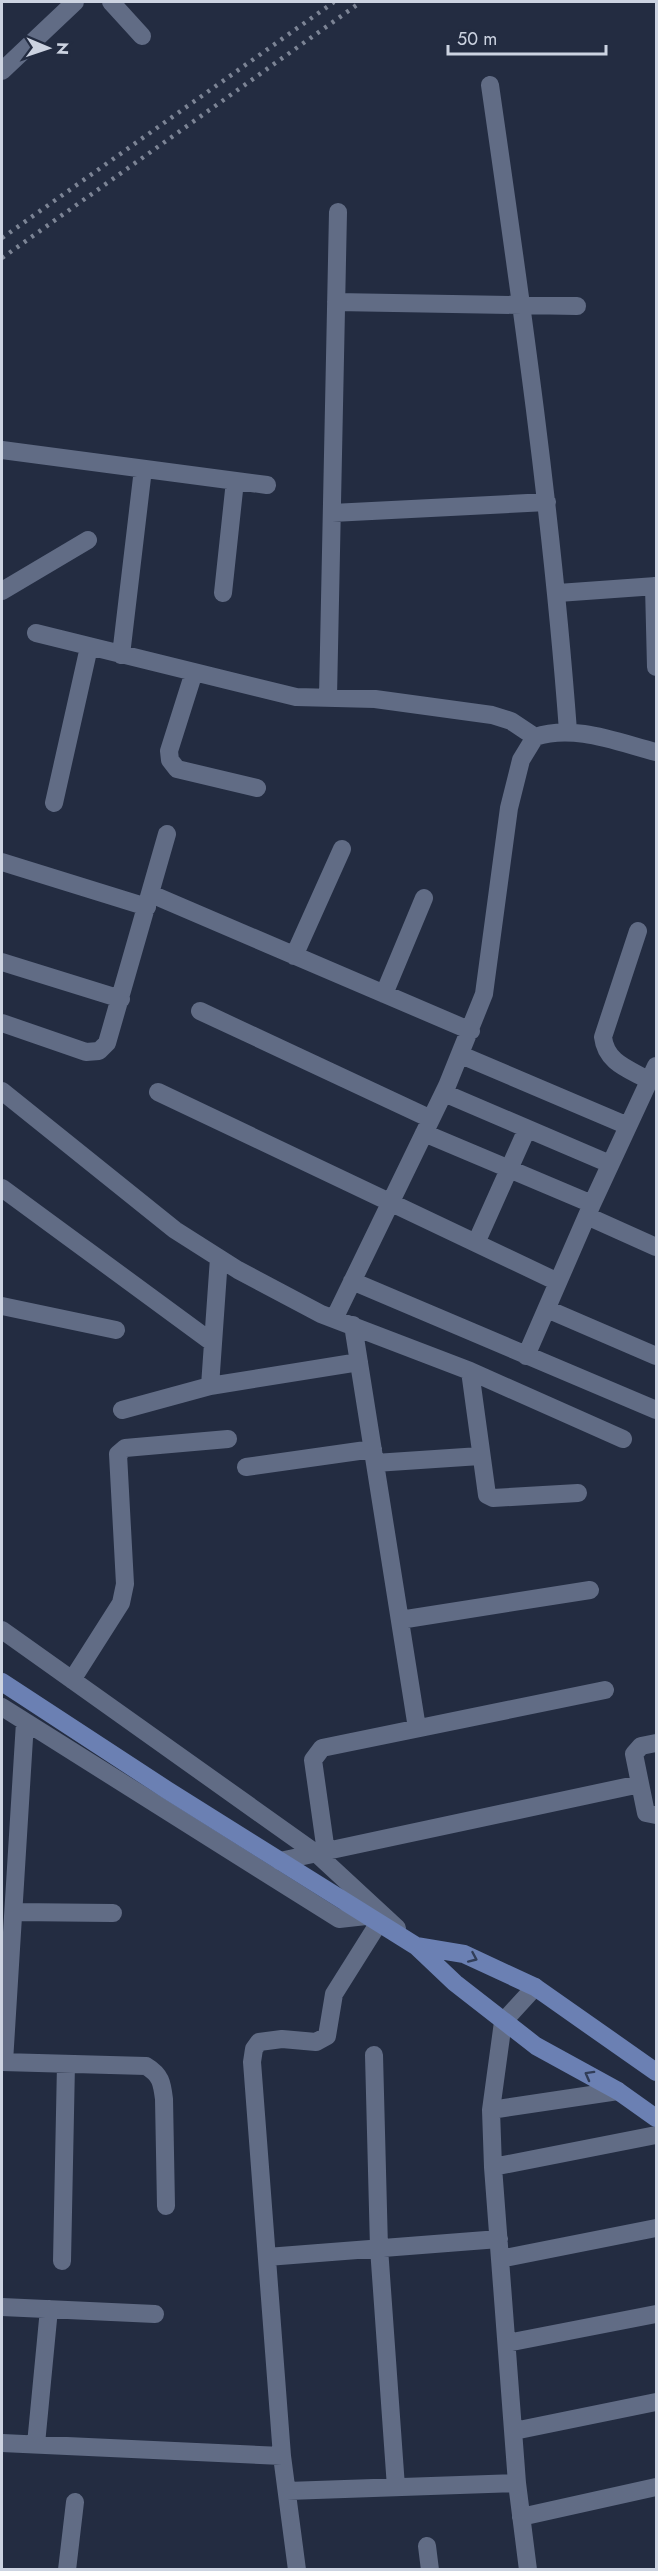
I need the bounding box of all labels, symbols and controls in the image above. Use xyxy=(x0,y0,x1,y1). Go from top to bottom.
north arrow xyxy=(18,18,78,78)
scale bar xyxy=(448,18,606,56)
text: 50 m xyxy=(457,26,497,52)
text: N xyxy=(51,42,74,55)
one-way arrow xyxy=(466,1951,477,1963)
one-way arrow xyxy=(585,2071,596,2083)

